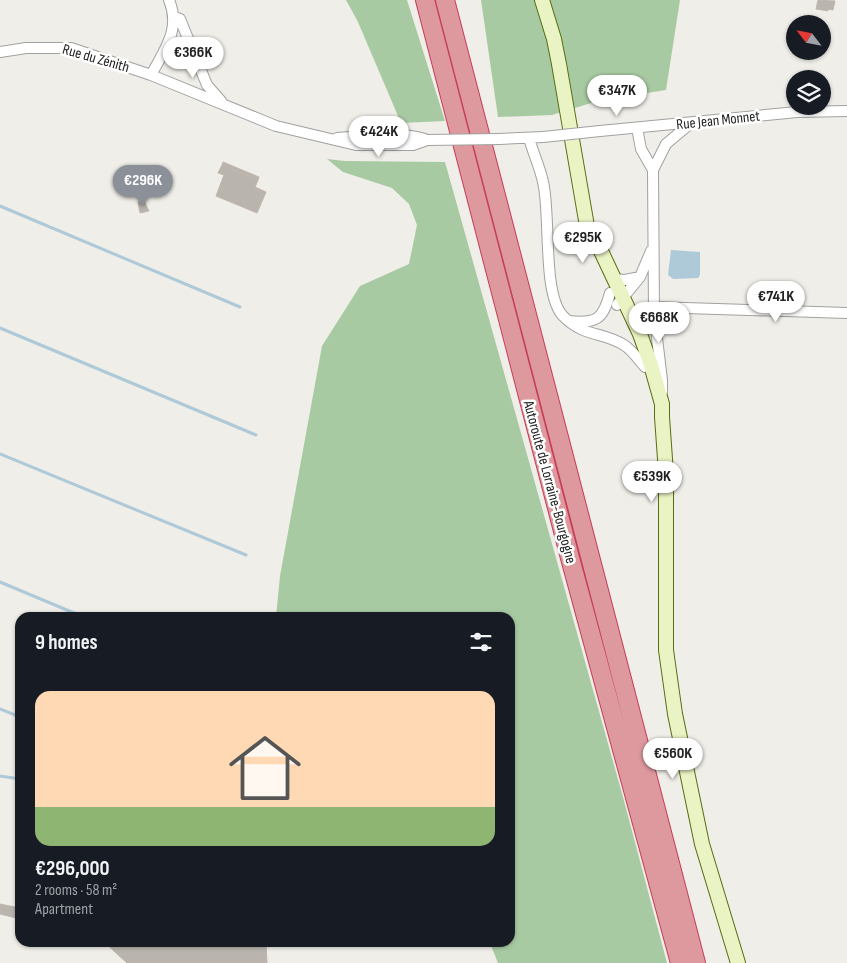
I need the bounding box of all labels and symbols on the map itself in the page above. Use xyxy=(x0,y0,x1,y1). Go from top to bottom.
north arrow xyxy=(786,15,831,60)
pin: €366K xyxy=(158,36,228,79)
street label: Rue du Zénith xyxy=(60,40,131,77)
pin: €347K xyxy=(582,74,652,117)
street label: Rue Jean Monnet xyxy=(675,107,761,134)
pin: €424K xyxy=(344,116,414,158)
pin: €296K xyxy=(108,164,178,207)
pin: €295K xyxy=(548,222,618,264)
pin: €741K xyxy=(741,280,811,323)
pin: €668K xyxy=(624,302,694,344)
street label: Autoroute de Lorraine-Bourgogne xyxy=(518,398,580,566)
pin: €539K xyxy=(617,460,687,503)
pin: €560K xyxy=(638,738,708,780)

